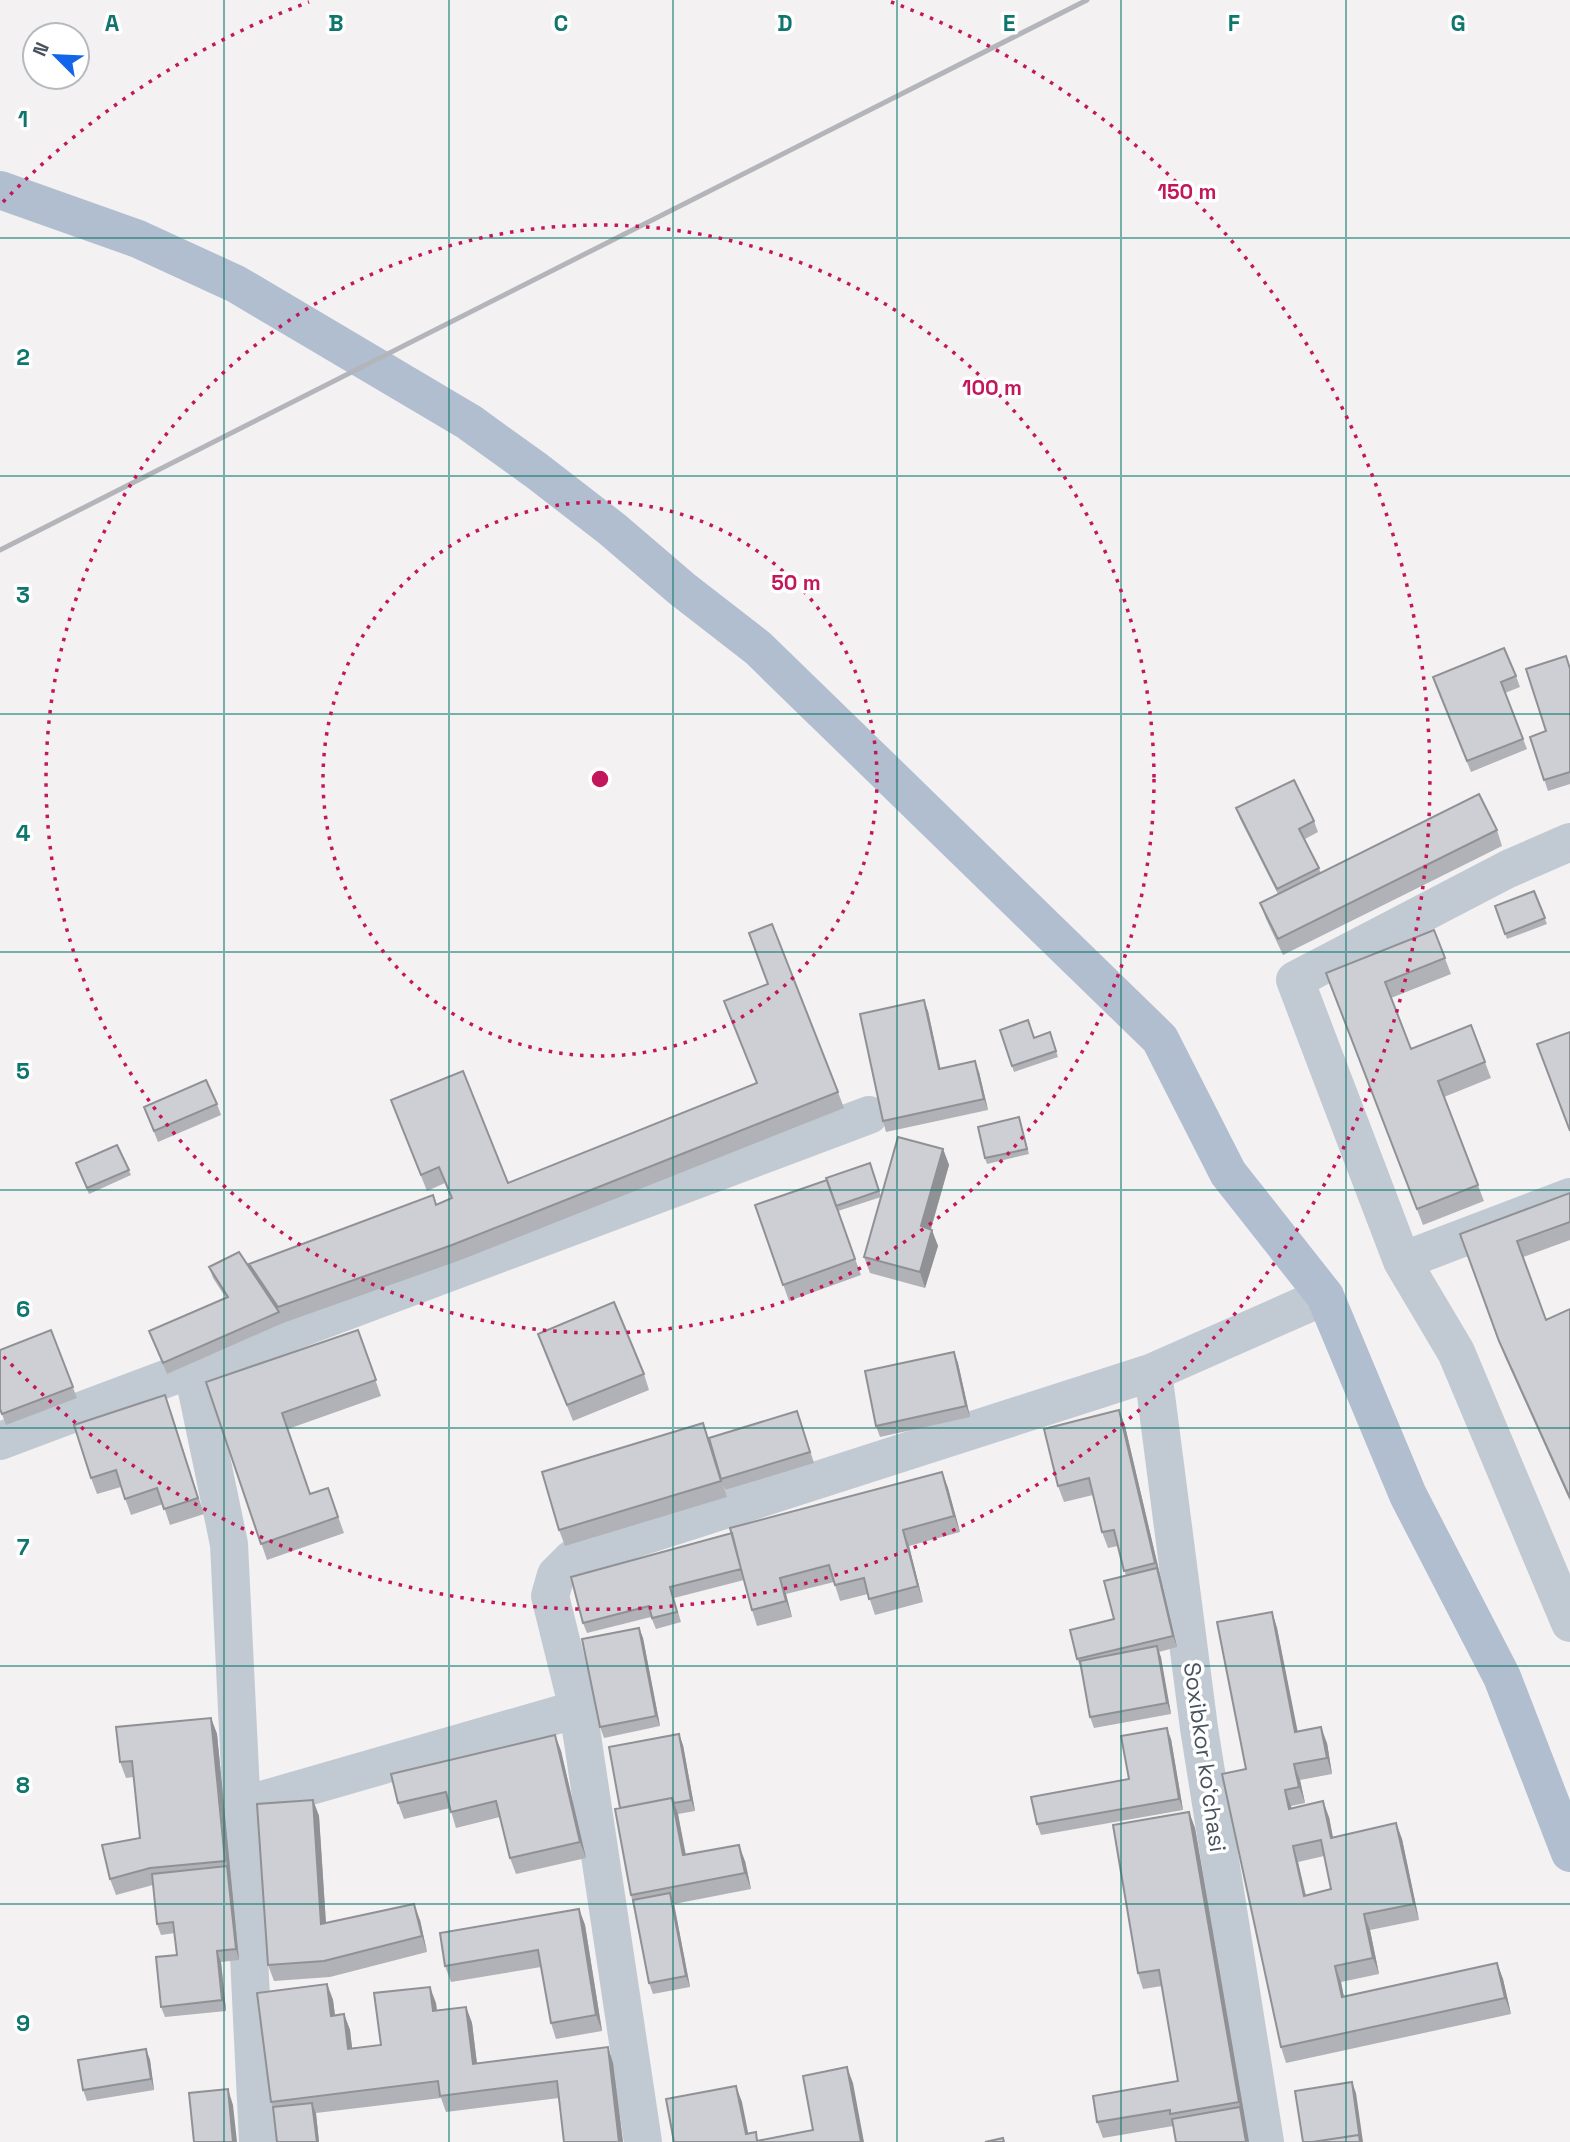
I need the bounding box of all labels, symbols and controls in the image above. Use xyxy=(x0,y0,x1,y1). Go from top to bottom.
text: A xyxy=(105,8,120,38)
text: B xyxy=(328,8,344,38)
text: C xyxy=(554,8,568,38)
text: D xyxy=(777,8,793,38)
text: E xyxy=(1003,8,1015,38)
text: F xyxy=(1228,8,1240,38)
text: G xyxy=(1450,8,1466,38)
north arrow xyxy=(21,21,91,91)
text: N xyxy=(27,38,55,60)
text: 1 xyxy=(18,104,28,134)
text: 150 m xyxy=(1158,178,1216,205)
text: 2 xyxy=(16,342,30,372)
text: 100 m xyxy=(962,374,1022,401)
text: 50 m xyxy=(771,569,821,596)
text: 3 xyxy=(16,580,30,610)
centre of rings xyxy=(588,767,612,791)
text: 4 xyxy=(16,818,31,848)
text: 5 xyxy=(16,1056,30,1086)
text: 6 xyxy=(16,1294,30,1324)
text: 7 xyxy=(17,1532,30,1562)
street label: Soxibkor koʻchasi xyxy=(1177,1660,1233,1854)
text: 8 xyxy=(16,1770,30,1800)
text: 9 xyxy=(16,2008,30,2038)

